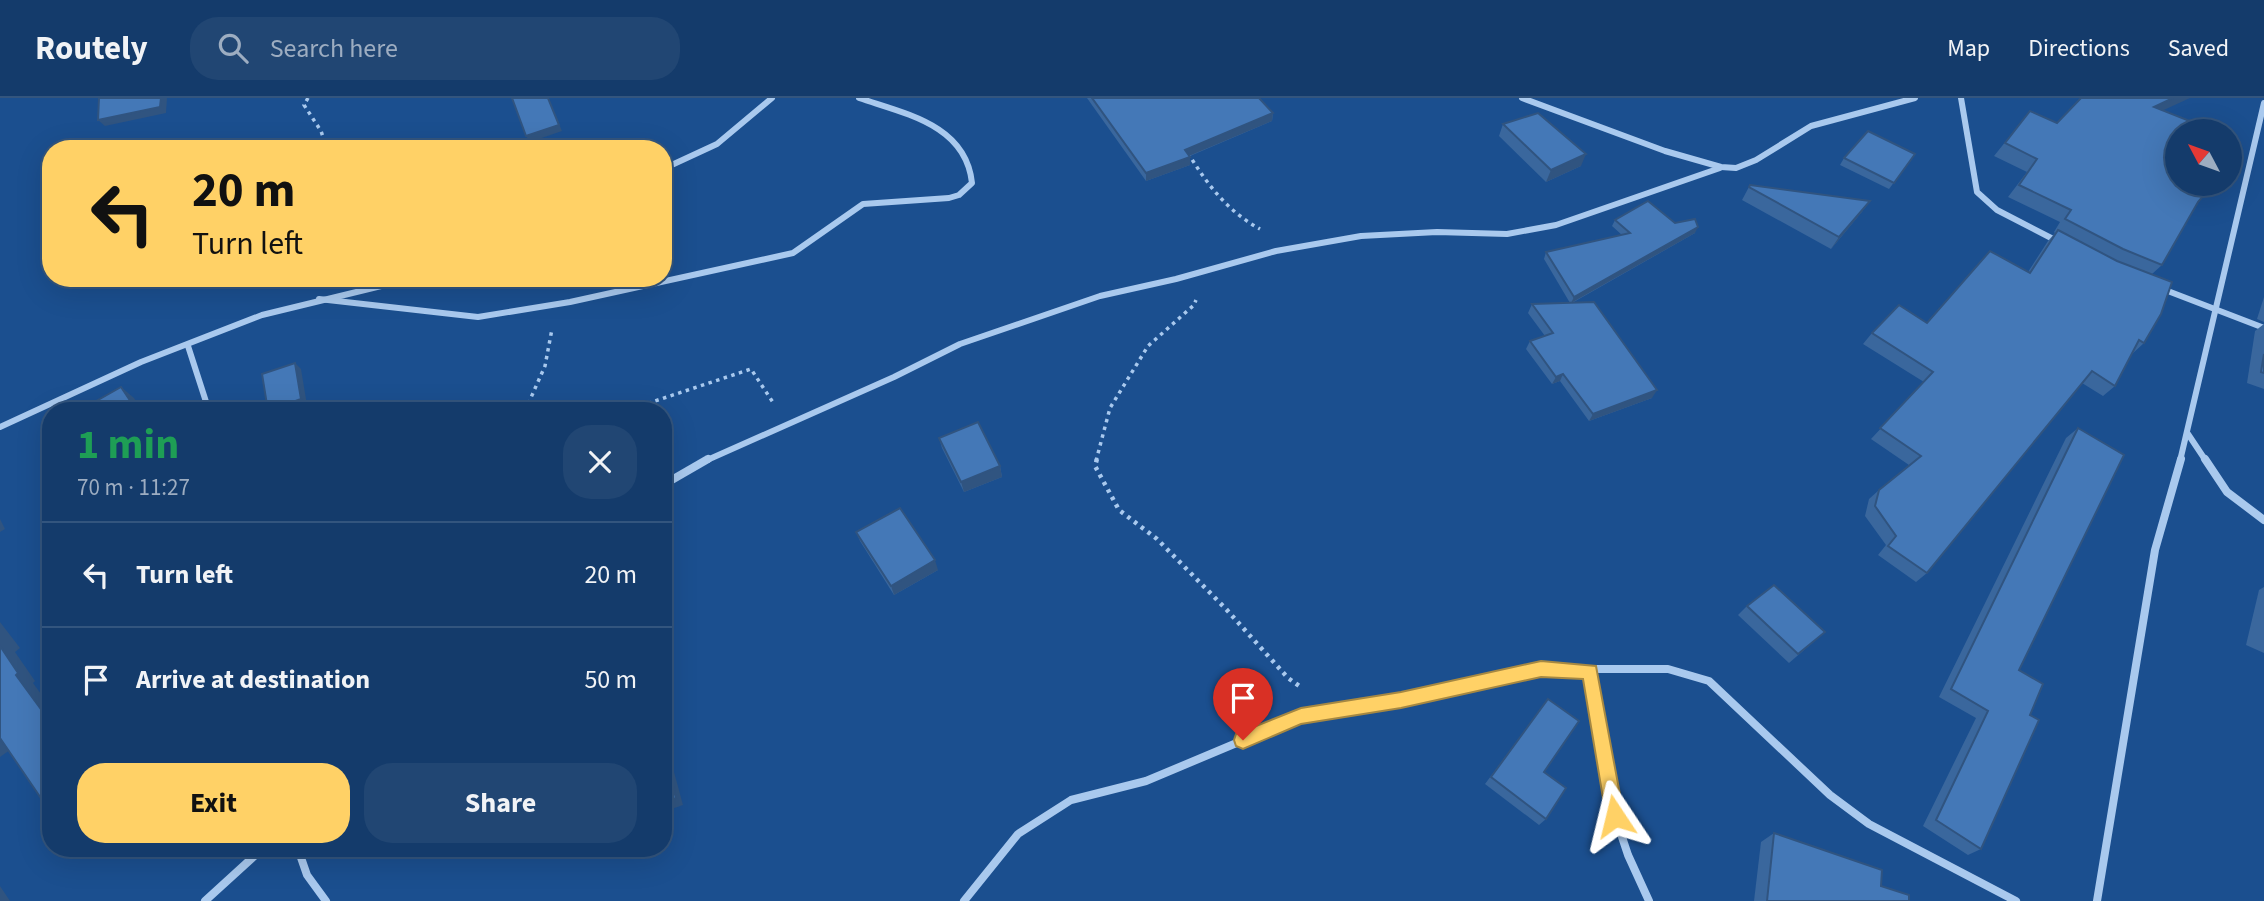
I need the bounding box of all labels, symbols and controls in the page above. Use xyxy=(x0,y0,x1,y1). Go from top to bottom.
search box xyxy=(190,17,680,80)
text: Routely xyxy=(35,25,148,72)
icon: search xyxy=(214,29,252,67)
text: Search here xyxy=(270,30,398,67)
text: Map xyxy=(1947,31,1990,66)
text: Directions xyxy=(2028,31,2130,66)
text: Saved xyxy=(2168,31,2229,66)
north arrow xyxy=(2165,119,2242,196)
map controls xyxy=(2165,119,2242,196)
text: 20 m xyxy=(192,156,296,226)
icon: left xyxy=(77,168,168,259)
text: Turn left xyxy=(192,221,303,267)
text: 1 min xyxy=(77,415,179,475)
button: close xyxy=(563,425,637,499)
text: 70 m · 11:27 xyxy=(77,471,190,504)
icon: left xyxy=(77,556,115,594)
text: Turn left xyxy=(136,556,233,593)
text: 20 m xyxy=(584,556,637,593)
icon: arrive xyxy=(77,661,115,699)
text: Arrive at destination xyxy=(136,661,370,698)
text: 50 m xyxy=(584,661,637,698)
pin xyxy=(1213,668,1273,740)
icon: arrive xyxy=(1224,679,1262,717)
button: Exit xyxy=(77,763,350,843)
button: Share xyxy=(364,763,637,843)
position arrow xyxy=(1578,779,1652,853)

